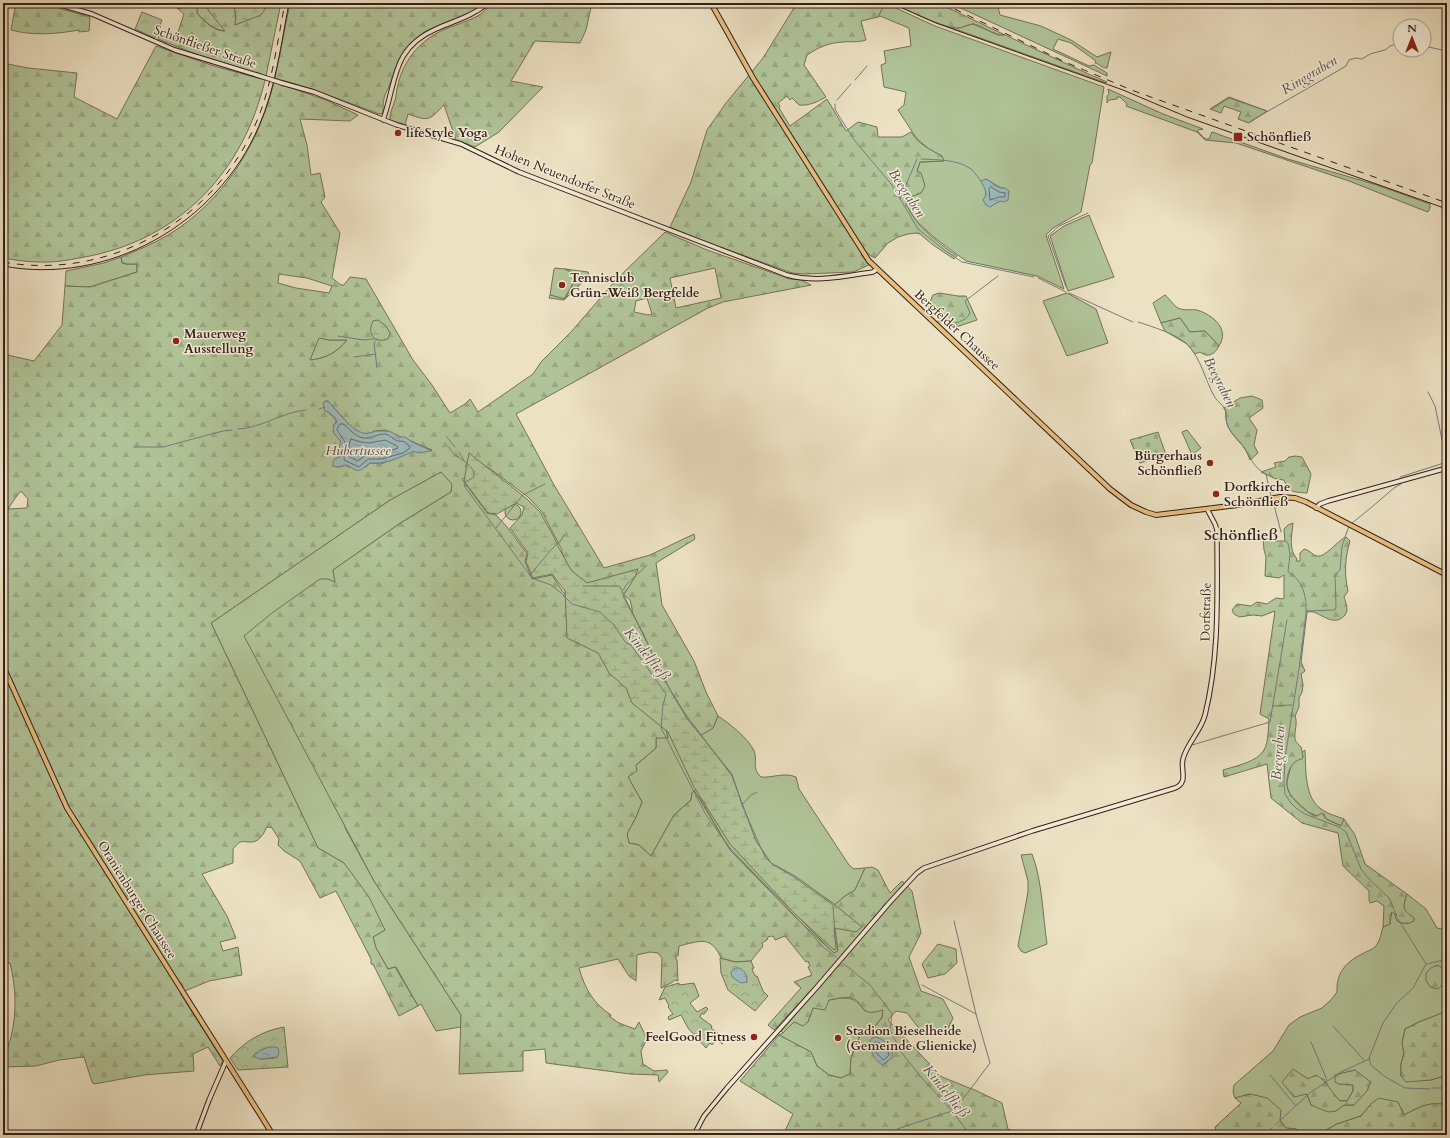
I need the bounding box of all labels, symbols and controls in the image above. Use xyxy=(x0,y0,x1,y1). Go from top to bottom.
north arrow xyxy=(1392,18,1432,58)
street label: Schönfließer Straße xyxy=(151,21,259,73)
text: N xyxy=(1407,21,1417,36)
water label: Ringgraben xyxy=(1278,51,1341,99)
place label: lifeStyle Yoga xyxy=(406,124,488,142)
marker: lifeStyle Yoga xyxy=(393,128,403,138)
place label: Schönfließ xyxy=(1247,128,1311,146)
marker: Schönfließ xyxy=(1232,131,1244,143)
street label: Hohen Neuendorfer Straße xyxy=(492,140,638,214)
water label: Beegraben xyxy=(884,165,930,221)
place label: Tennisclub Grün-Weiß Bergfelde xyxy=(570,269,700,302)
marker: Tennisclub Grün-Weiß Bergfelde xyxy=(557,280,567,290)
street label: Bergfelder Chaussee xyxy=(910,285,1004,375)
place label: Mauerweg Ausstellung xyxy=(184,325,254,358)
marker: Mauerweg Ausstellung xyxy=(171,336,181,346)
water label: Beegraben xyxy=(1199,353,1241,411)
water label: Hubertussee xyxy=(325,441,391,460)
place label: Bürgerhaus Schönfließ xyxy=(1134,447,1202,480)
marker: Bürgerhaus Schönfließ xyxy=(1205,458,1215,468)
place label: Dorfkirche Schönfließ xyxy=(1224,478,1290,511)
marker: Dorfkirche Schönfließ xyxy=(1211,489,1221,499)
district label: Schönfließ xyxy=(1204,525,1278,545)
street label: Dorfstraße xyxy=(1196,582,1216,642)
water label: Kindelfließ xyxy=(620,624,674,685)
water label: Beegraben xyxy=(1267,725,1289,781)
street label: Oranienburger Chaussee xyxy=(93,837,181,963)
place label: Stadion Bieselheide (Gemeinde Glienicke) xyxy=(846,1022,977,1055)
place label: FeelGood Fitness xyxy=(645,1028,746,1046)
marker: FeelGood Fitness xyxy=(749,1032,759,1042)
marker: Stadion Bieselheide (Gemeinde Glienicke) xyxy=(833,1033,843,1043)
water label: Kindelfließ xyxy=(919,1061,973,1122)

